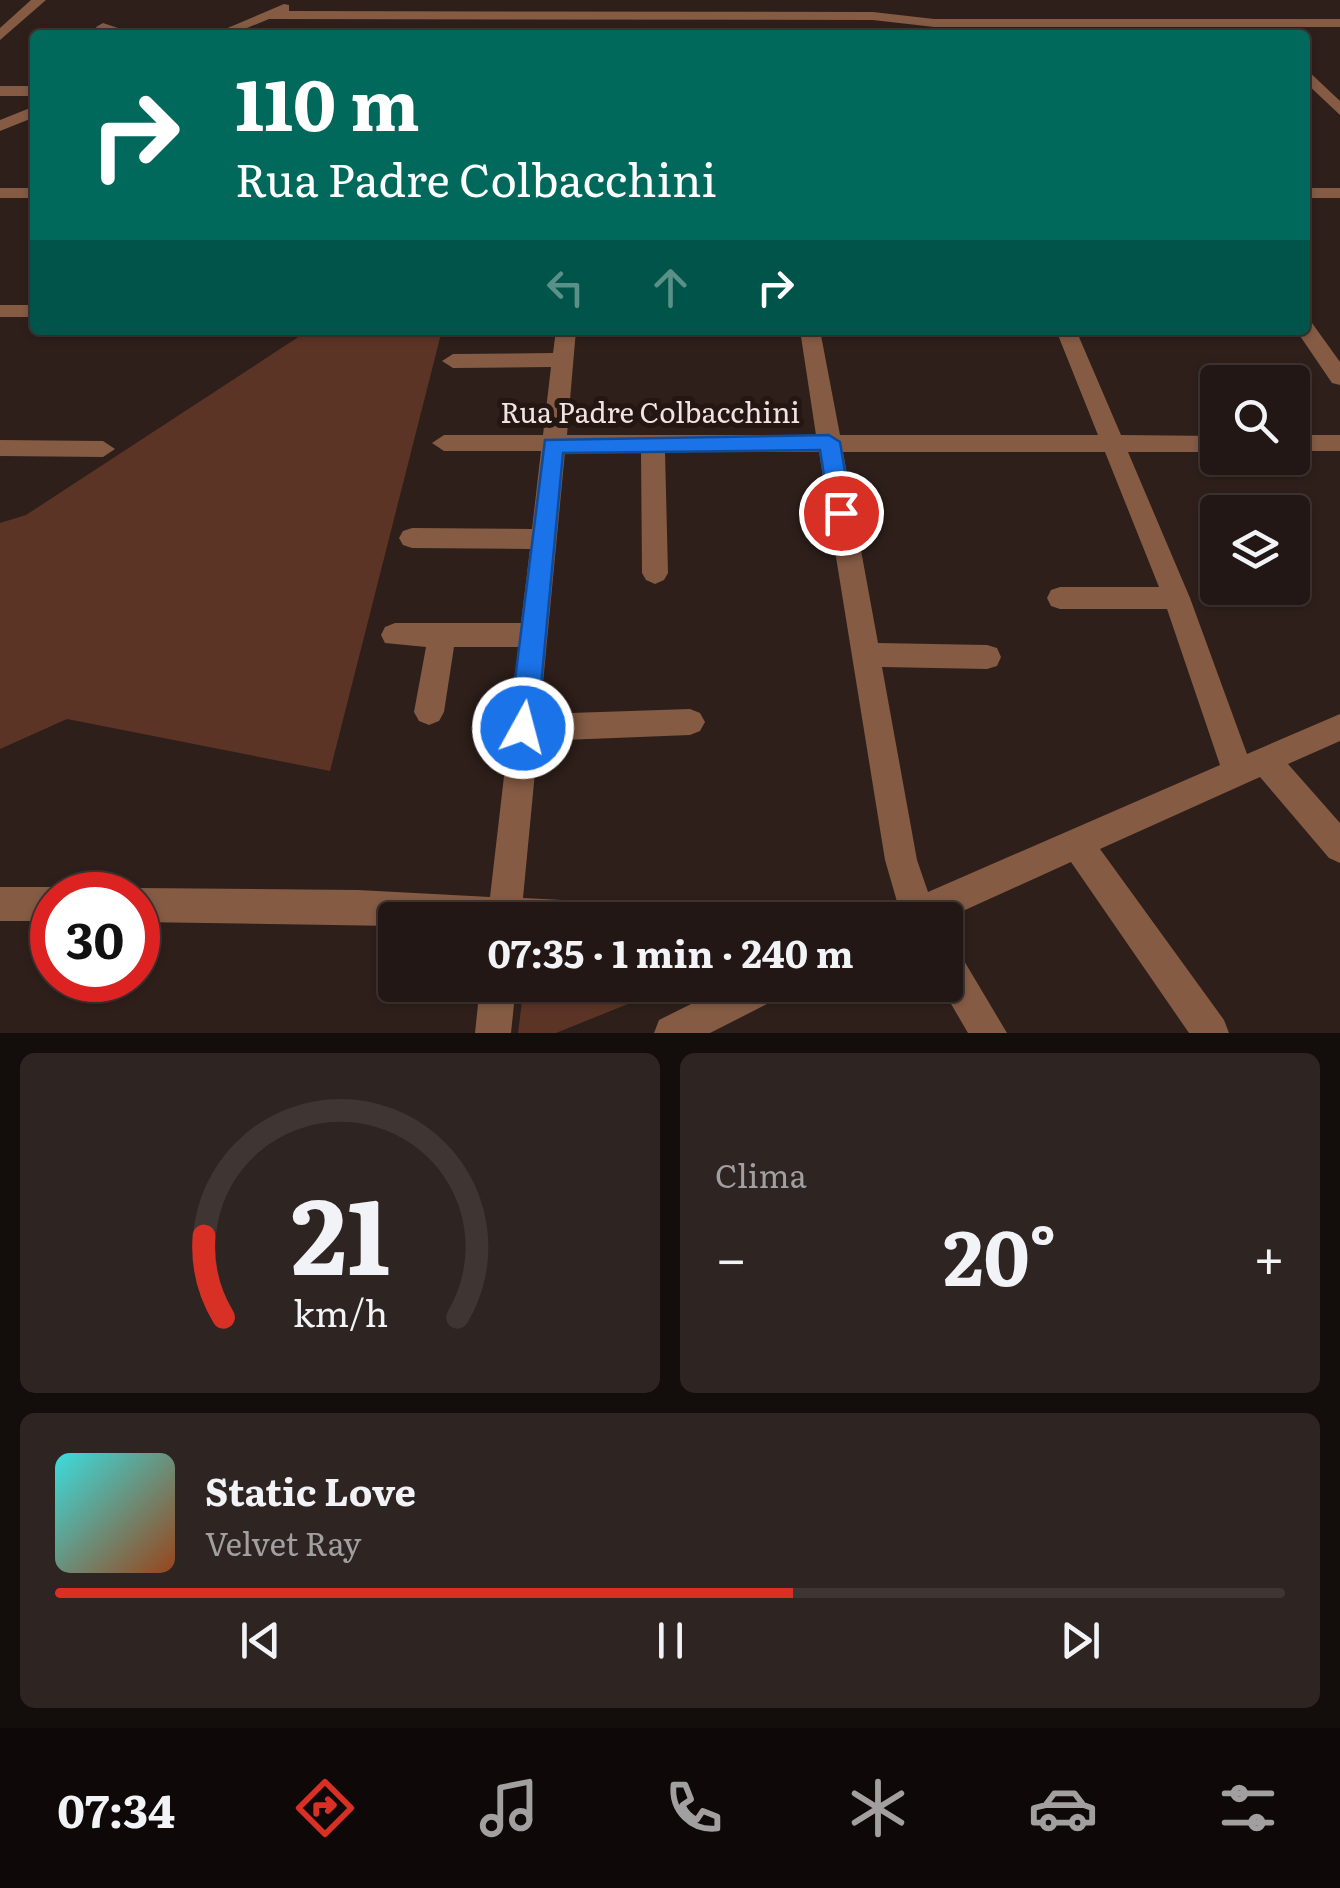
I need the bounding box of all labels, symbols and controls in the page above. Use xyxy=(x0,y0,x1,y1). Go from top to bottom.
text: 110 m xyxy=(235,49,420,153)
icon: right xyxy=(70,70,200,200)
text: Rua Padre Colbacchini xyxy=(235,144,716,211)
icon: left xyxy=(538,260,593,315)
icon: ahead xyxy=(643,260,698,315)
icon: right xyxy=(748,260,803,315)
map controls xyxy=(1200,365,1310,605)
button: search xyxy=(1200,365,1310,475)
street label: Rua Padre Colbacchini xyxy=(500,390,800,432)
pin xyxy=(799,471,884,556)
icon: arrive xyxy=(814,486,869,541)
button: layers xyxy=(1200,495,1310,605)
position arrow xyxy=(471,676,575,780)
speed limit sign: 30 xyxy=(30,872,160,1002)
text: 07:35 · 1 min · 240 m xyxy=(487,923,854,980)
text: Clima xyxy=(715,1150,807,1198)
text: 21 xyxy=(291,1153,389,1307)
text: 20° xyxy=(943,1198,1057,1309)
text: − xyxy=(715,1214,747,1296)
text: + xyxy=(1253,1214,1285,1296)
text: km/h xyxy=(292,1285,388,1338)
text: Static Love xyxy=(205,1461,416,1518)
text: Velvet Ray xyxy=(205,1518,361,1566)
icon: previous xyxy=(233,1613,288,1668)
icon: pause xyxy=(643,1613,698,1668)
icon: next xyxy=(1053,1613,1108,1668)
icon: directions xyxy=(290,1773,360,1843)
icon: music xyxy=(474,1773,544,1843)
icon: phone xyxy=(659,1773,729,1843)
icon: climate xyxy=(843,1773,913,1843)
icon: car xyxy=(1028,1773,1098,1843)
icon: filters xyxy=(1213,1773,1283,1843)
text: 07:34 xyxy=(57,1775,175,1842)

